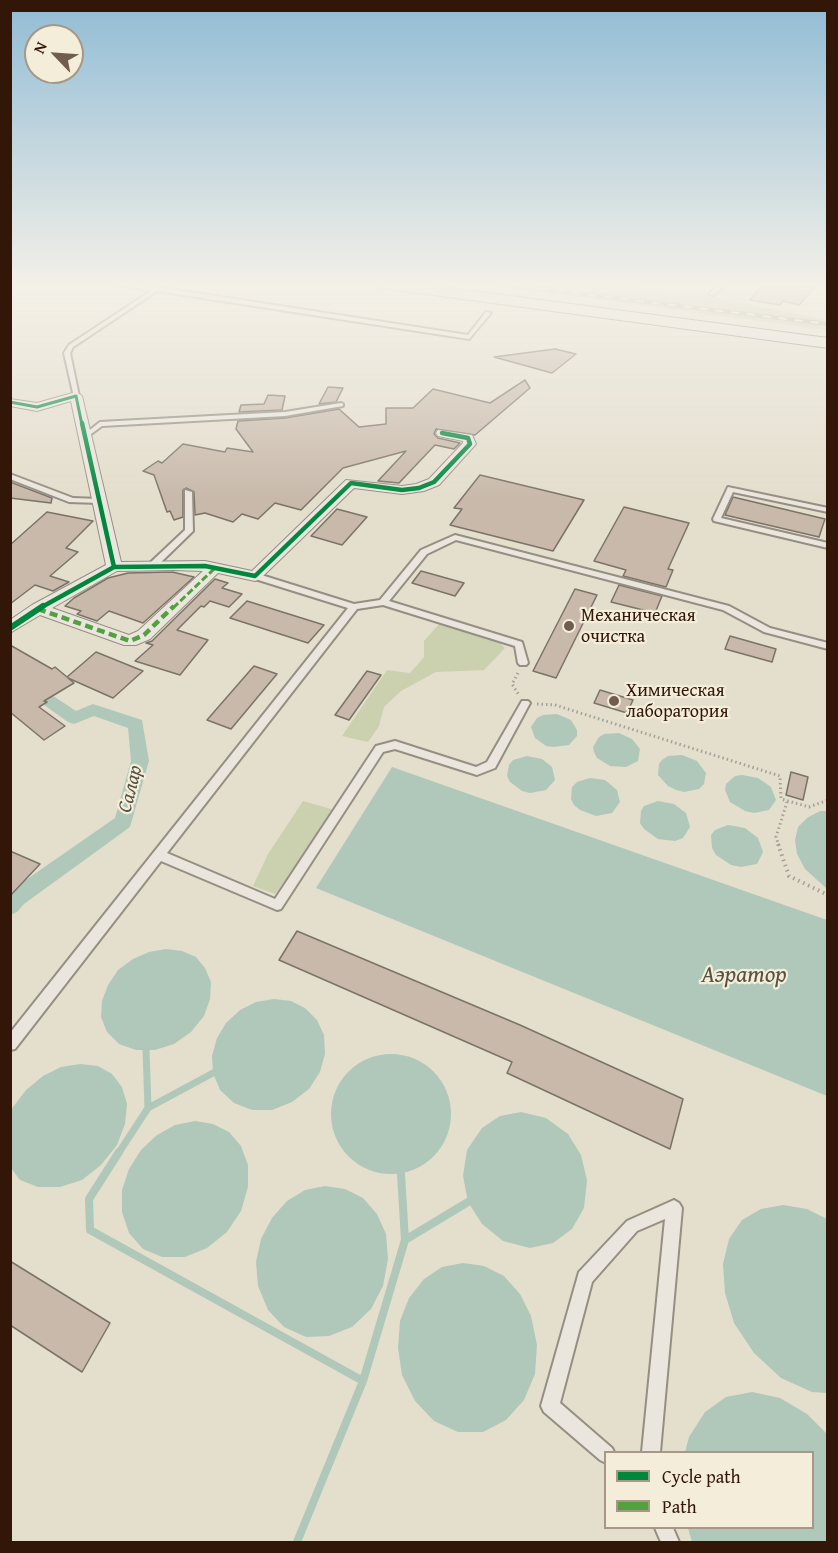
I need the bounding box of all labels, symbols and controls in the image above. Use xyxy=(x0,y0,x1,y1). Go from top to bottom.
north arrow xyxy=(24,24,84,84)
text: N xyxy=(26,37,53,57)
place label: Механическая очистка xyxy=(581,605,696,648)
marker: Механическая очистка xyxy=(562,619,576,633)
place label: Химическая лаборатория xyxy=(626,680,729,722)
marker: Химическая лаборатория xyxy=(607,694,621,708)
water label: Салар xyxy=(114,763,148,815)
water label: Аэратор xyxy=(701,962,787,990)
legend xyxy=(604,1451,814,1529)
text: Cycle path xyxy=(662,1463,741,1490)
text: Path xyxy=(662,1493,697,1520)

